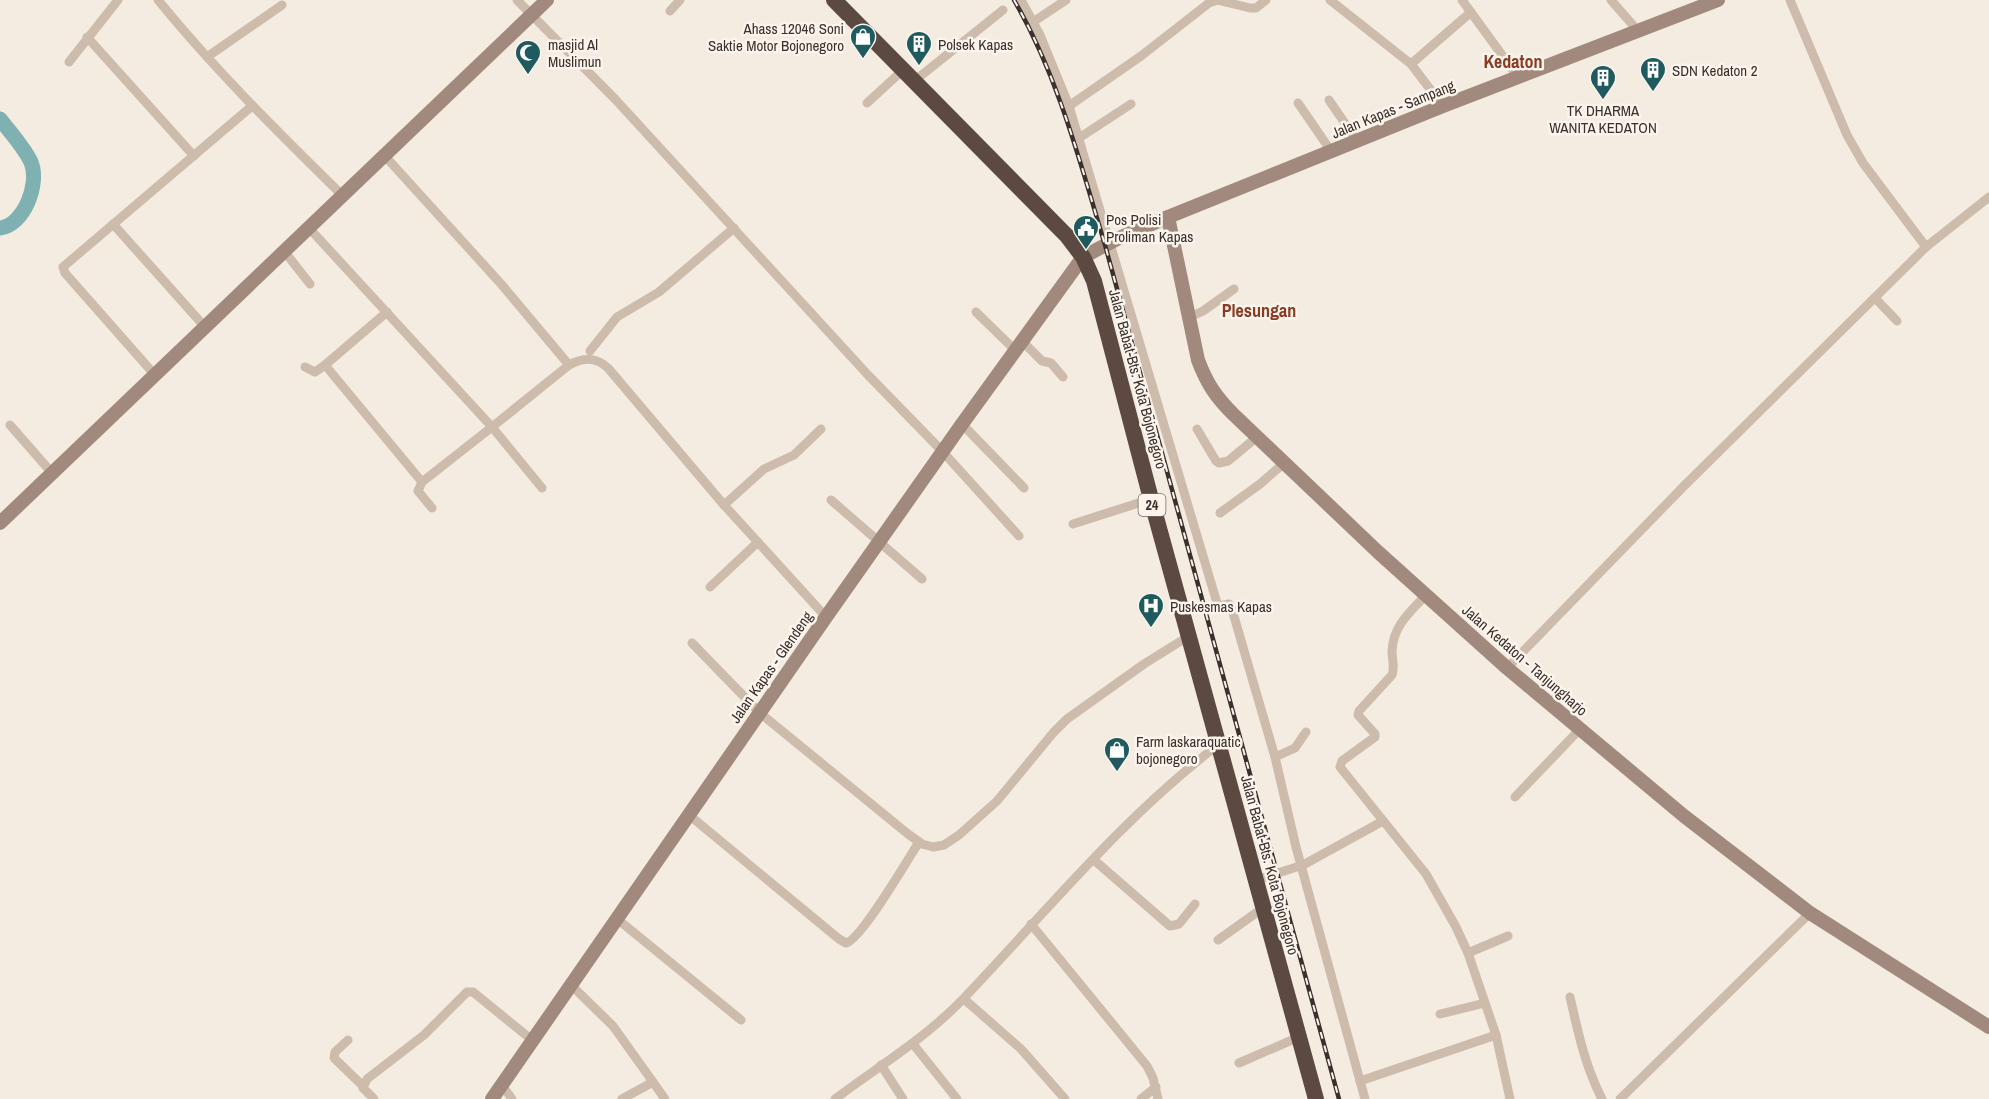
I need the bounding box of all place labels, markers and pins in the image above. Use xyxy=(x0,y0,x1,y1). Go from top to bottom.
place label: Ahass 12046 Soni Saktie Motor Bojonegoro xyxy=(708,18,844,56)
shop icon: Ahass 12046 Soni Saktie Motor Bojonegoro xyxy=(848,22,878,60)
building icon: Polsek Kapas xyxy=(904,29,934,67)
place label: masjid Al Muslimun xyxy=(548,34,601,72)
place label: Polsek Kapas xyxy=(938,34,1013,55)
mosque icon: masjid Al Muslimun xyxy=(513,38,543,76)
building icon: SDN Kedaton 2 xyxy=(1638,55,1668,93)
place label: SDN Kedaton 2 xyxy=(1672,60,1758,81)
building icon: TK DHARMA WANITA KEDATON xyxy=(1588,63,1618,101)
place label: TK DHARMA WANITA KEDATON xyxy=(1549,100,1657,138)
place label: Pos Polisi Proliman Kapas xyxy=(1106,209,1194,247)
public building icon: Pos Polisi Proliman Kapas xyxy=(1071,213,1101,251)
hospital icon: Puskesmas Kapas xyxy=(1136,591,1166,629)
place label: Puskesmas Kapas xyxy=(1170,596,1272,617)
place label: Farm laskaraquatic bojonegoro xyxy=(1136,731,1241,769)
shop icon: Farm laskaraquatic bojonegoro xyxy=(1102,735,1132,773)

